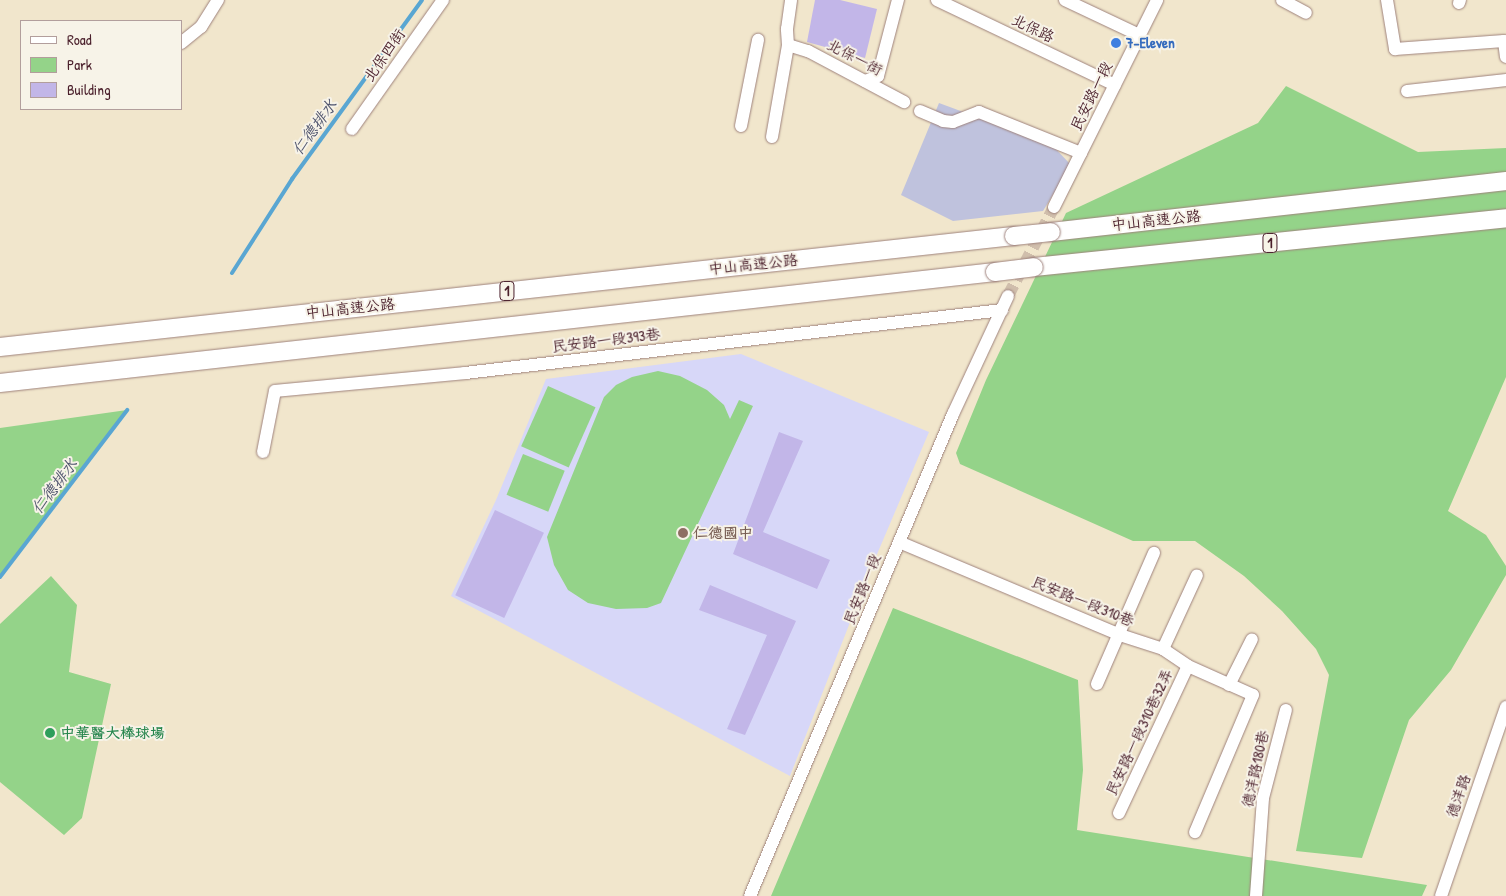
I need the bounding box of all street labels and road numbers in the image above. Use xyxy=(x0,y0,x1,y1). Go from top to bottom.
street label: 北保路 xyxy=(1009,10,1057,46)
street label: 北保四街 xyxy=(359,25,409,85)
street label: 北保一街 xyxy=(824,35,886,79)
street label: 民安路一段 xyxy=(1066,58,1116,134)
street label: 中山高速公路 xyxy=(1110,206,1202,234)
road number: 1 xyxy=(1261,232,1279,254)
street label: 中山高速公路 xyxy=(707,250,799,278)
road number: 1 xyxy=(498,280,516,302)
street label: 中山高速公路 xyxy=(304,294,396,322)
street label: 民安路一段393巷 xyxy=(551,324,661,356)
street label: 民安路一段 xyxy=(840,551,884,627)
street label: 民安路一段310巷 xyxy=(1029,572,1137,630)
street label: 民安路一段310巷32弄 xyxy=(1102,666,1176,798)
street label: 德洋路180巷 xyxy=(1238,729,1272,809)
street label: 德洋路 xyxy=(1442,772,1474,820)

